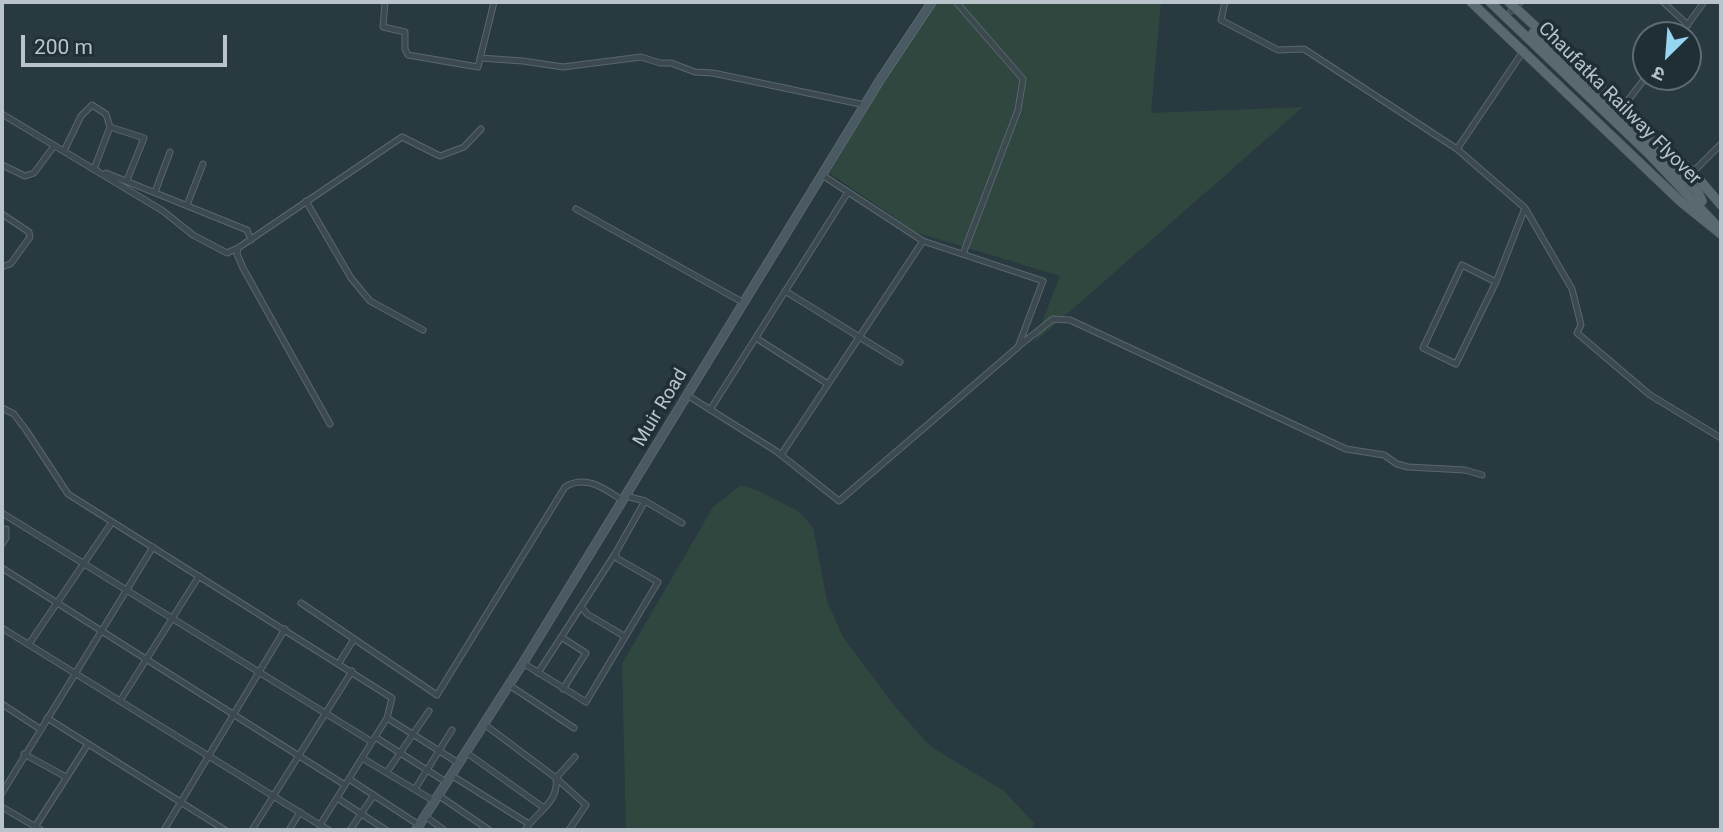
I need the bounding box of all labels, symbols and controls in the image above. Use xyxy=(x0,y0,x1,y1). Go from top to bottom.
street label: Chaufatka Railway Flyover xyxy=(1533,18,1705,190)
scale bar xyxy=(24,21,231,65)
north arrow xyxy=(1632,21,1702,91)
text: 200 m xyxy=(34,35,93,59)
text: उ xyxy=(1649,61,1669,86)
street label: Muir Road xyxy=(629,365,693,451)

